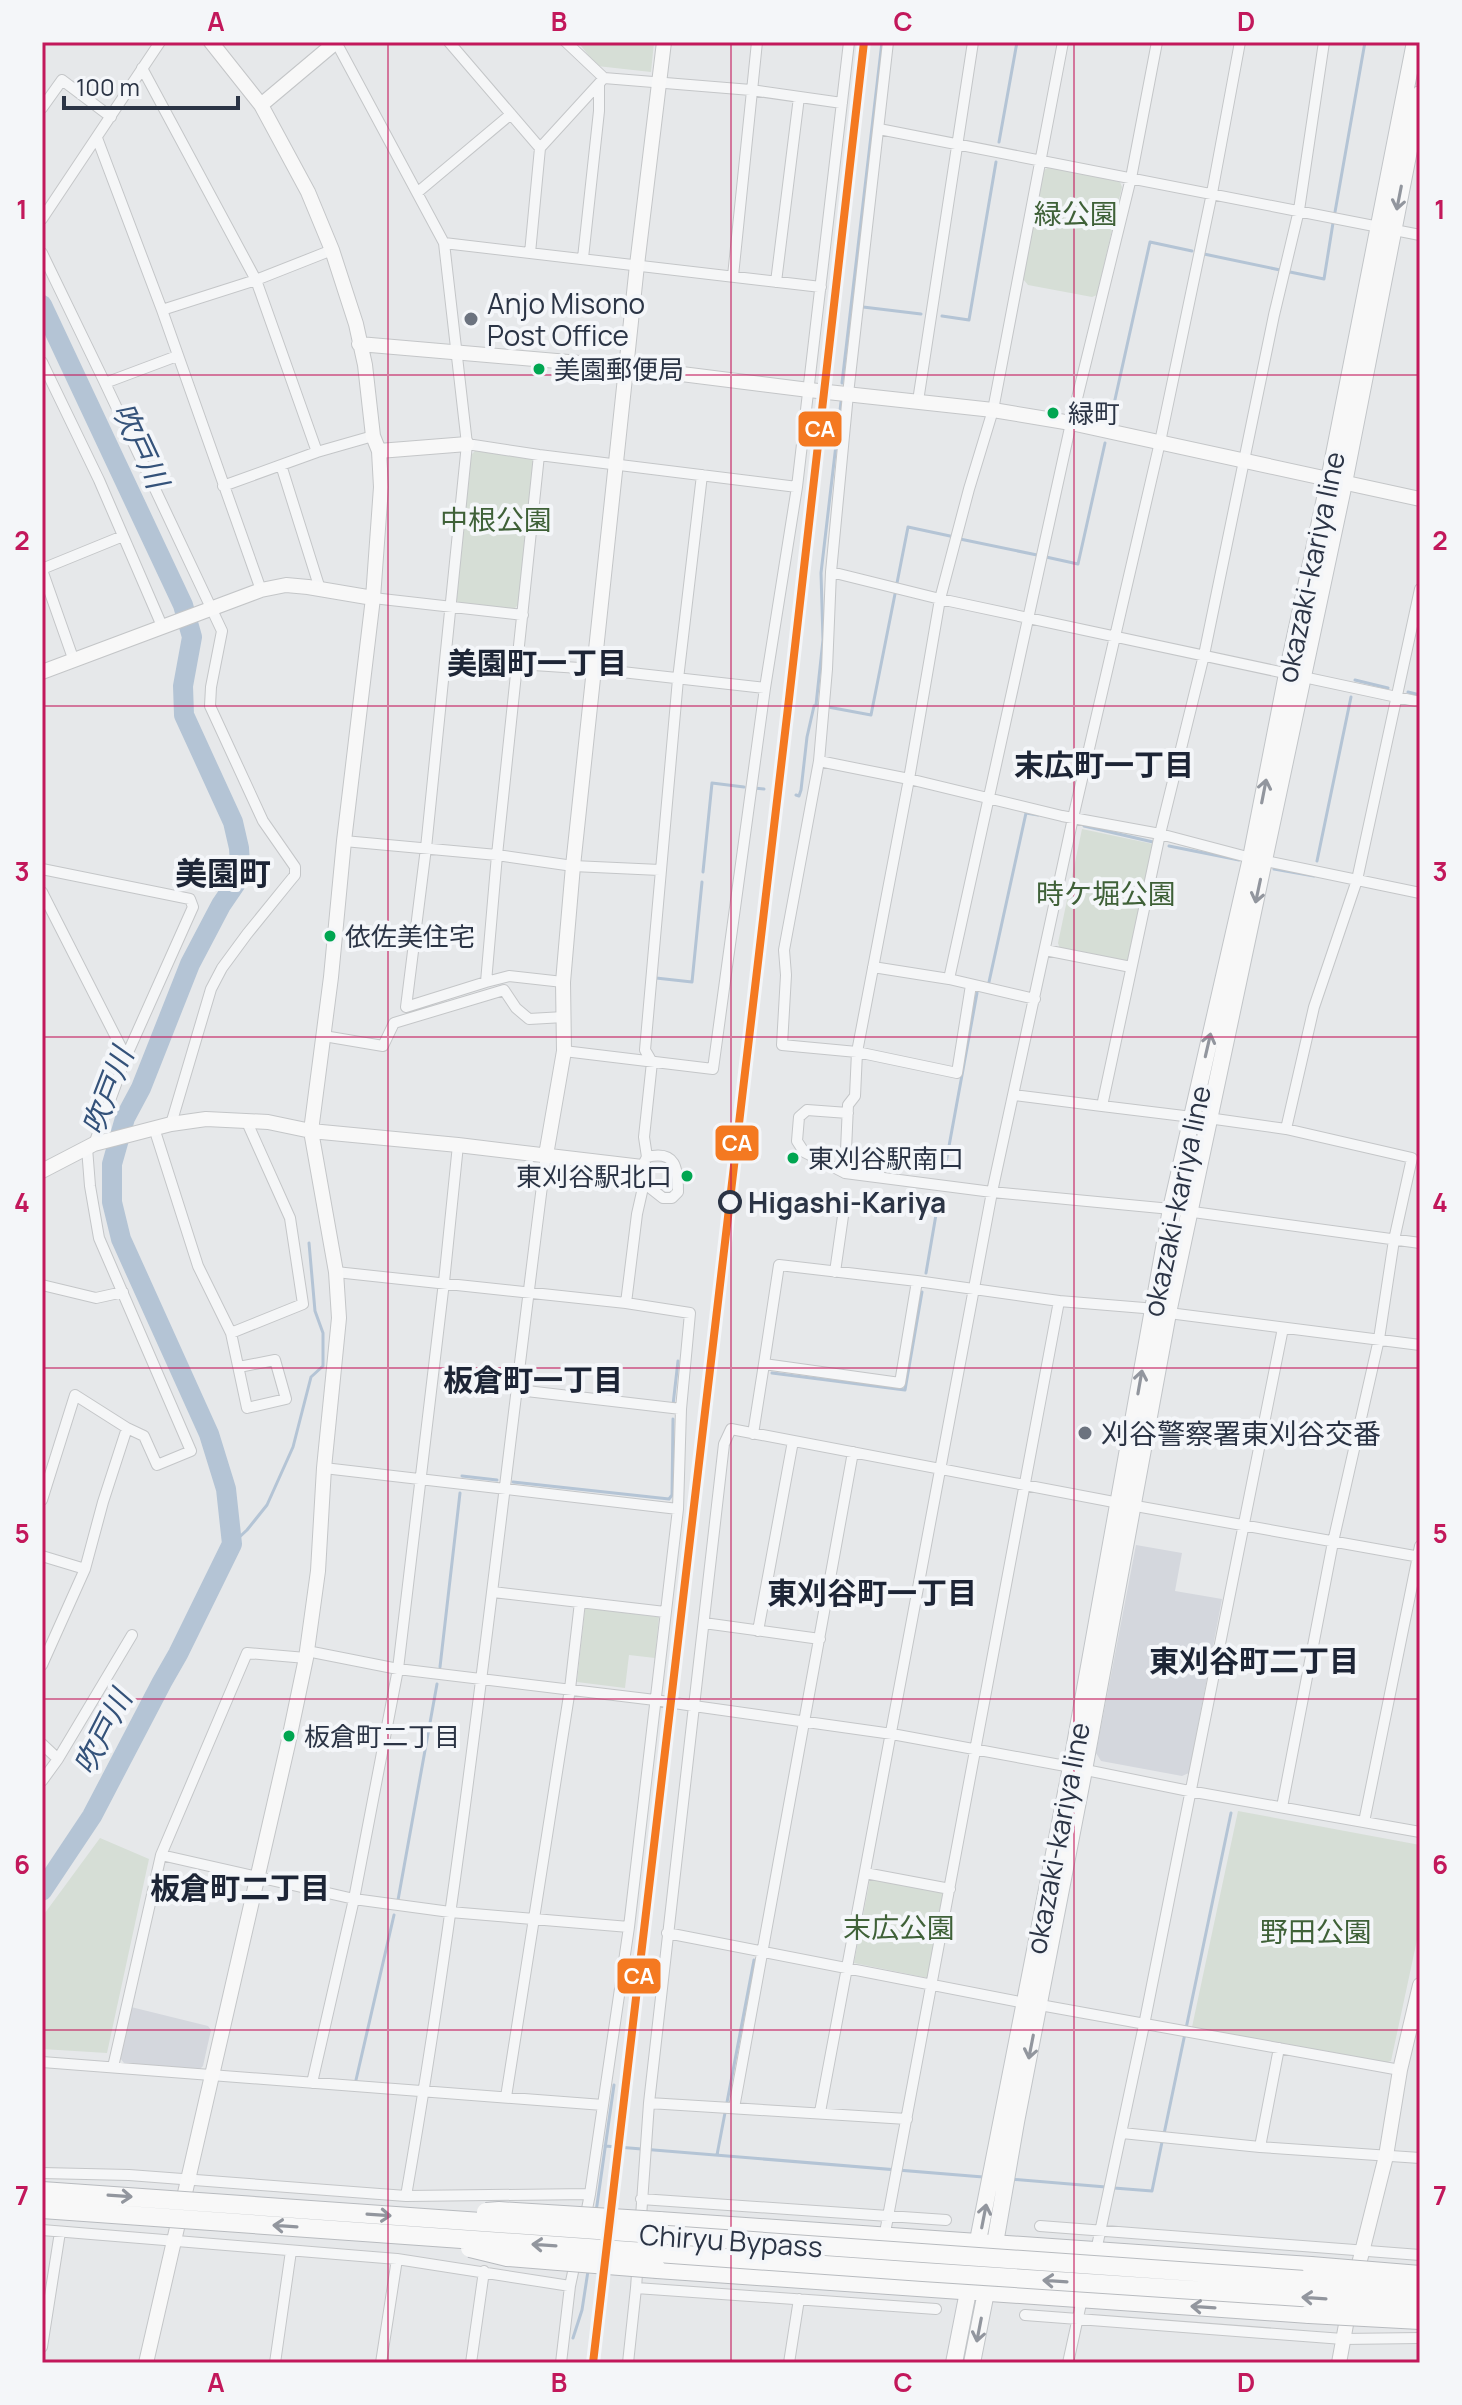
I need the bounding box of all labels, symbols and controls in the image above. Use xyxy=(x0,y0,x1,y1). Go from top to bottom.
text: A xyxy=(207,3,225,39)
text: B xyxy=(551,3,567,39)
text: C xyxy=(893,3,913,39)
text: D xyxy=(1237,3,1255,39)
scale bar xyxy=(64,60,238,110)
text: 100 m xyxy=(76,70,140,103)
one-way arrow xyxy=(1391,185,1406,210)
text: 1 xyxy=(16,191,28,227)
text: 1 xyxy=(1434,191,1446,227)
park label: 緑公園 xyxy=(1034,194,1118,232)
place label: Anjo Misono Post Office xyxy=(487,284,645,354)
marker: Anjo Misono Post Office xyxy=(462,310,480,328)
place label: 美園郵便局 xyxy=(554,351,684,387)
marker: 美園郵便局 xyxy=(531,361,547,377)
place label: 緑町 xyxy=(1068,395,1120,431)
water label: 吹戸川 xyxy=(103,396,180,497)
marker: 緑町 xyxy=(1045,405,1061,421)
line badge: CA xyxy=(797,410,843,448)
text: CA xyxy=(805,414,836,444)
street label: okazaki-kariya line xyxy=(1267,448,1353,686)
park label: 中根公園 xyxy=(440,500,552,538)
text: 2 xyxy=(14,522,30,558)
text: 2 xyxy=(1432,522,1448,558)
district label: 美園町一丁目 xyxy=(447,642,627,683)
district label: 末広町一丁目 xyxy=(1014,744,1194,785)
one-way arrow xyxy=(1257,779,1272,804)
district label: 美園町 xyxy=(175,851,271,895)
text: 3 xyxy=(14,853,30,889)
text: 3 xyxy=(1432,853,1448,889)
park label: 時ケ堀公園 xyxy=(1036,874,1176,912)
one-way arrow xyxy=(1250,878,1265,904)
place label: 依佐美住宅 xyxy=(345,918,475,954)
marker: 依佐美住宅 xyxy=(322,928,338,944)
one-way arrow xyxy=(1201,1033,1216,1058)
water label: 吹戸川 xyxy=(72,1039,143,1140)
street label: okazaki-kariya line xyxy=(1133,1082,1219,1320)
line badge: CA xyxy=(714,1124,760,1162)
text: CA xyxy=(722,1128,753,1158)
place label: 東刈谷駅南口 xyxy=(808,1140,964,1176)
marker: 東刈谷駅南口 xyxy=(785,1150,801,1166)
place label: 東刈谷駅北口 xyxy=(516,1158,672,1194)
marker: 東刈谷駅北口 xyxy=(679,1168,695,1184)
place label: Higashi-Kariya xyxy=(748,1183,946,1221)
text: 4 xyxy=(14,1184,30,1220)
text: 4 xyxy=(1432,1184,1448,1220)
marker: Higashi-Kariya xyxy=(719,1191,741,1213)
district label: 板倉町一丁目 xyxy=(443,1359,623,1400)
one-way arrow xyxy=(1133,1370,1148,1395)
place label: 刈谷警察署東刈谷交番 xyxy=(1101,1414,1381,1452)
marker: 刈谷警察署東刈谷交番 xyxy=(1076,1424,1094,1442)
text: 5 xyxy=(14,1515,30,1551)
text: 5 xyxy=(1432,1515,1448,1551)
district label: 東刈谷町一丁目 xyxy=(767,1572,977,1613)
district label: 東刈谷町二丁目 xyxy=(1149,1640,1359,1681)
water label: 吹戸川 xyxy=(63,1680,142,1781)
place label: 板倉町二丁目 xyxy=(304,1718,460,1754)
street label: okazaki-kariya line xyxy=(1016,1719,1098,1957)
marker: 板倉町二丁目 xyxy=(281,1728,297,1744)
text: 6 xyxy=(14,1846,30,1882)
text: 6 xyxy=(1432,1846,1448,1882)
district label: 板倉町二丁目 xyxy=(150,1867,330,1908)
park label: 末広公園 xyxy=(843,1908,955,1946)
park label: 野田公園 xyxy=(1260,1912,1372,1950)
line badge: CA xyxy=(616,1957,662,1995)
text: CA xyxy=(624,1961,655,1991)
one-way arrow xyxy=(1023,2034,1038,2059)
text: 7 xyxy=(15,2177,29,2213)
text: 7 xyxy=(1433,2177,1447,2213)
one-way arrow xyxy=(106,2189,133,2204)
one-way arrow xyxy=(977,2203,992,2229)
one-way arrow xyxy=(365,2208,392,2223)
street label: Chiryu Bypass xyxy=(638,2215,824,2265)
one-way arrow xyxy=(272,2218,299,2233)
one-way arrow xyxy=(531,2237,558,2252)
one-way arrow xyxy=(1042,2273,1069,2288)
one-way arrow xyxy=(1301,2291,1328,2306)
one-way arrow xyxy=(1190,2299,1217,2314)
one-way arrow xyxy=(970,2317,985,2343)
text: A xyxy=(207,2364,225,2400)
text: B xyxy=(551,2364,567,2400)
text: C xyxy=(893,2364,913,2400)
text: D xyxy=(1237,2364,1255,2400)

